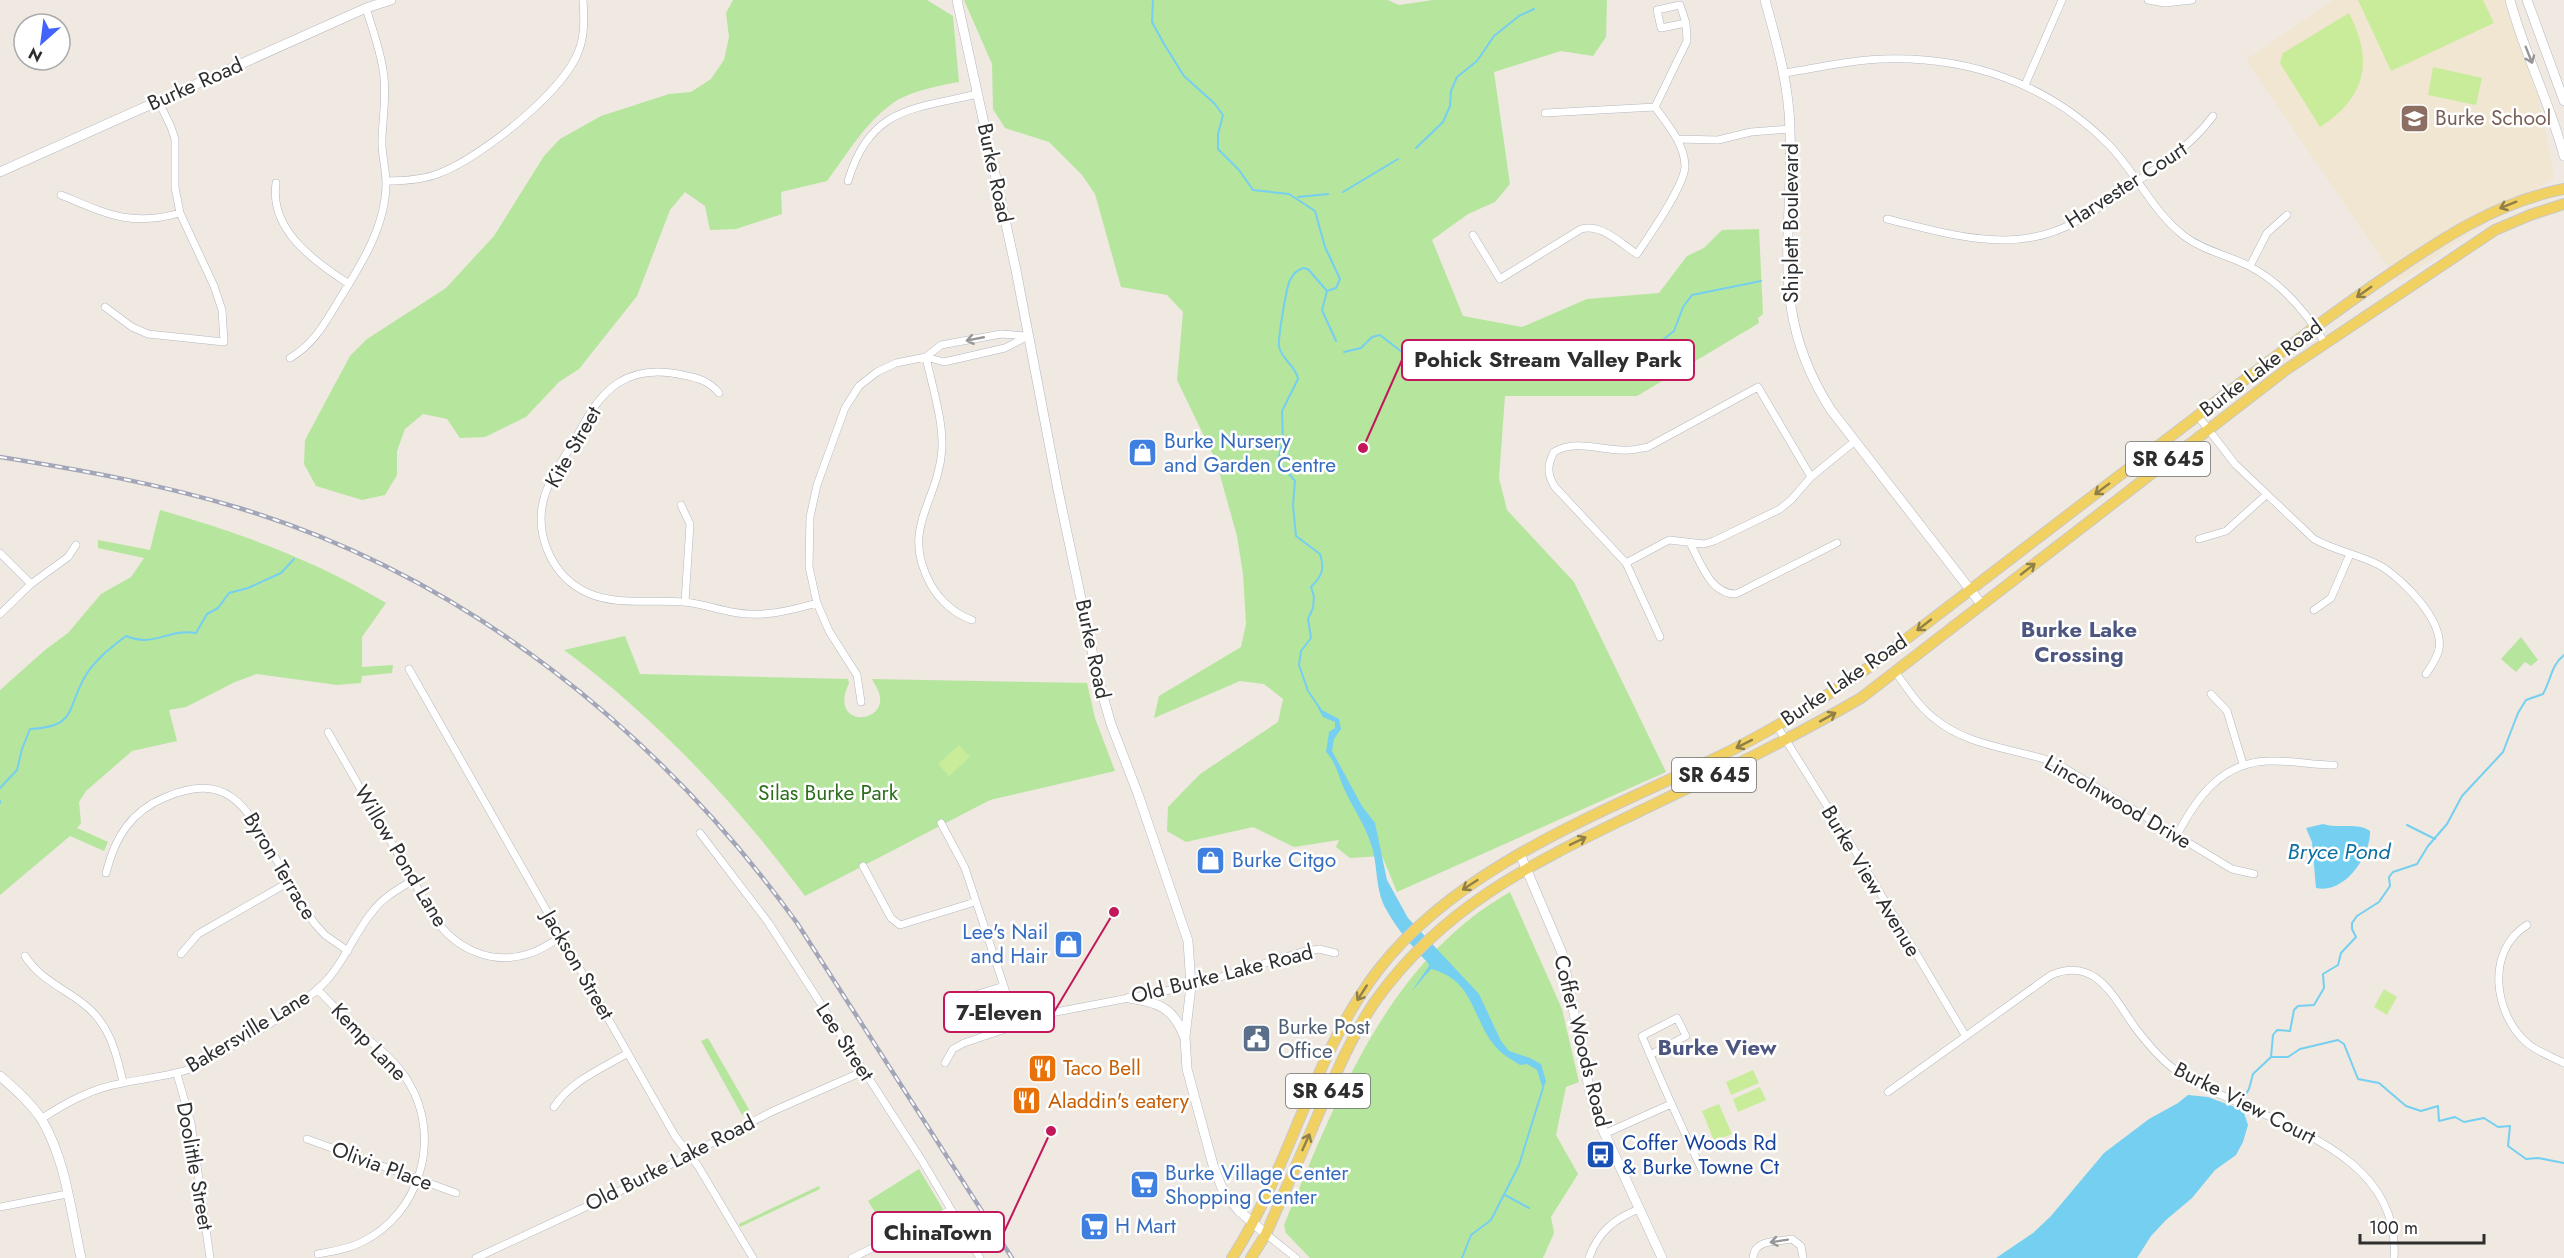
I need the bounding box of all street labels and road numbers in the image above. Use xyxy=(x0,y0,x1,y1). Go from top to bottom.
street label: Burke Road xyxy=(143,50,247,118)
street label: Burke Road xyxy=(970,120,1020,226)
street label: Harvester Court xyxy=(2059,134,2193,236)
street label: Shiplett Boulevard xyxy=(1776,143,1806,303)
street label: Burke Lake Road xyxy=(2193,312,2329,424)
street label: Kite Street xyxy=(538,401,608,493)
road number: SR 645 xyxy=(2126,442,2210,476)
street label: Burke Road xyxy=(1068,596,1118,702)
street label: Burke Lake Road xyxy=(1775,626,1913,734)
street label: Lincolnwood Drive xyxy=(2039,748,2197,856)
road number: SR 645 xyxy=(1672,758,1756,792)
street label: Willow Pond Lane xyxy=(347,779,455,933)
street label: Burke View Avenue xyxy=(1814,800,1928,963)
street label: Byron Terrace xyxy=(236,807,324,926)
street label: Jackson Street xyxy=(533,902,621,1025)
street label: Old Burke Lake Road xyxy=(1128,937,1316,1011)
street label: Coffer Woods Road xyxy=(1546,952,1618,1130)
street label: Bakersville Lane xyxy=(180,982,316,1080)
street label: Kemp Lane xyxy=(324,996,414,1088)
street label: Lee Street xyxy=(809,997,881,1087)
street label: Burke View Court xyxy=(2169,1054,2321,1152)
road number: SR 645 xyxy=(1286,1074,1370,1108)
street label: Doolittle Street xyxy=(169,1100,221,1232)
street label: Old Burke Lake Road xyxy=(580,1107,760,1219)
street label: Olivia Place xyxy=(327,1134,437,1198)

